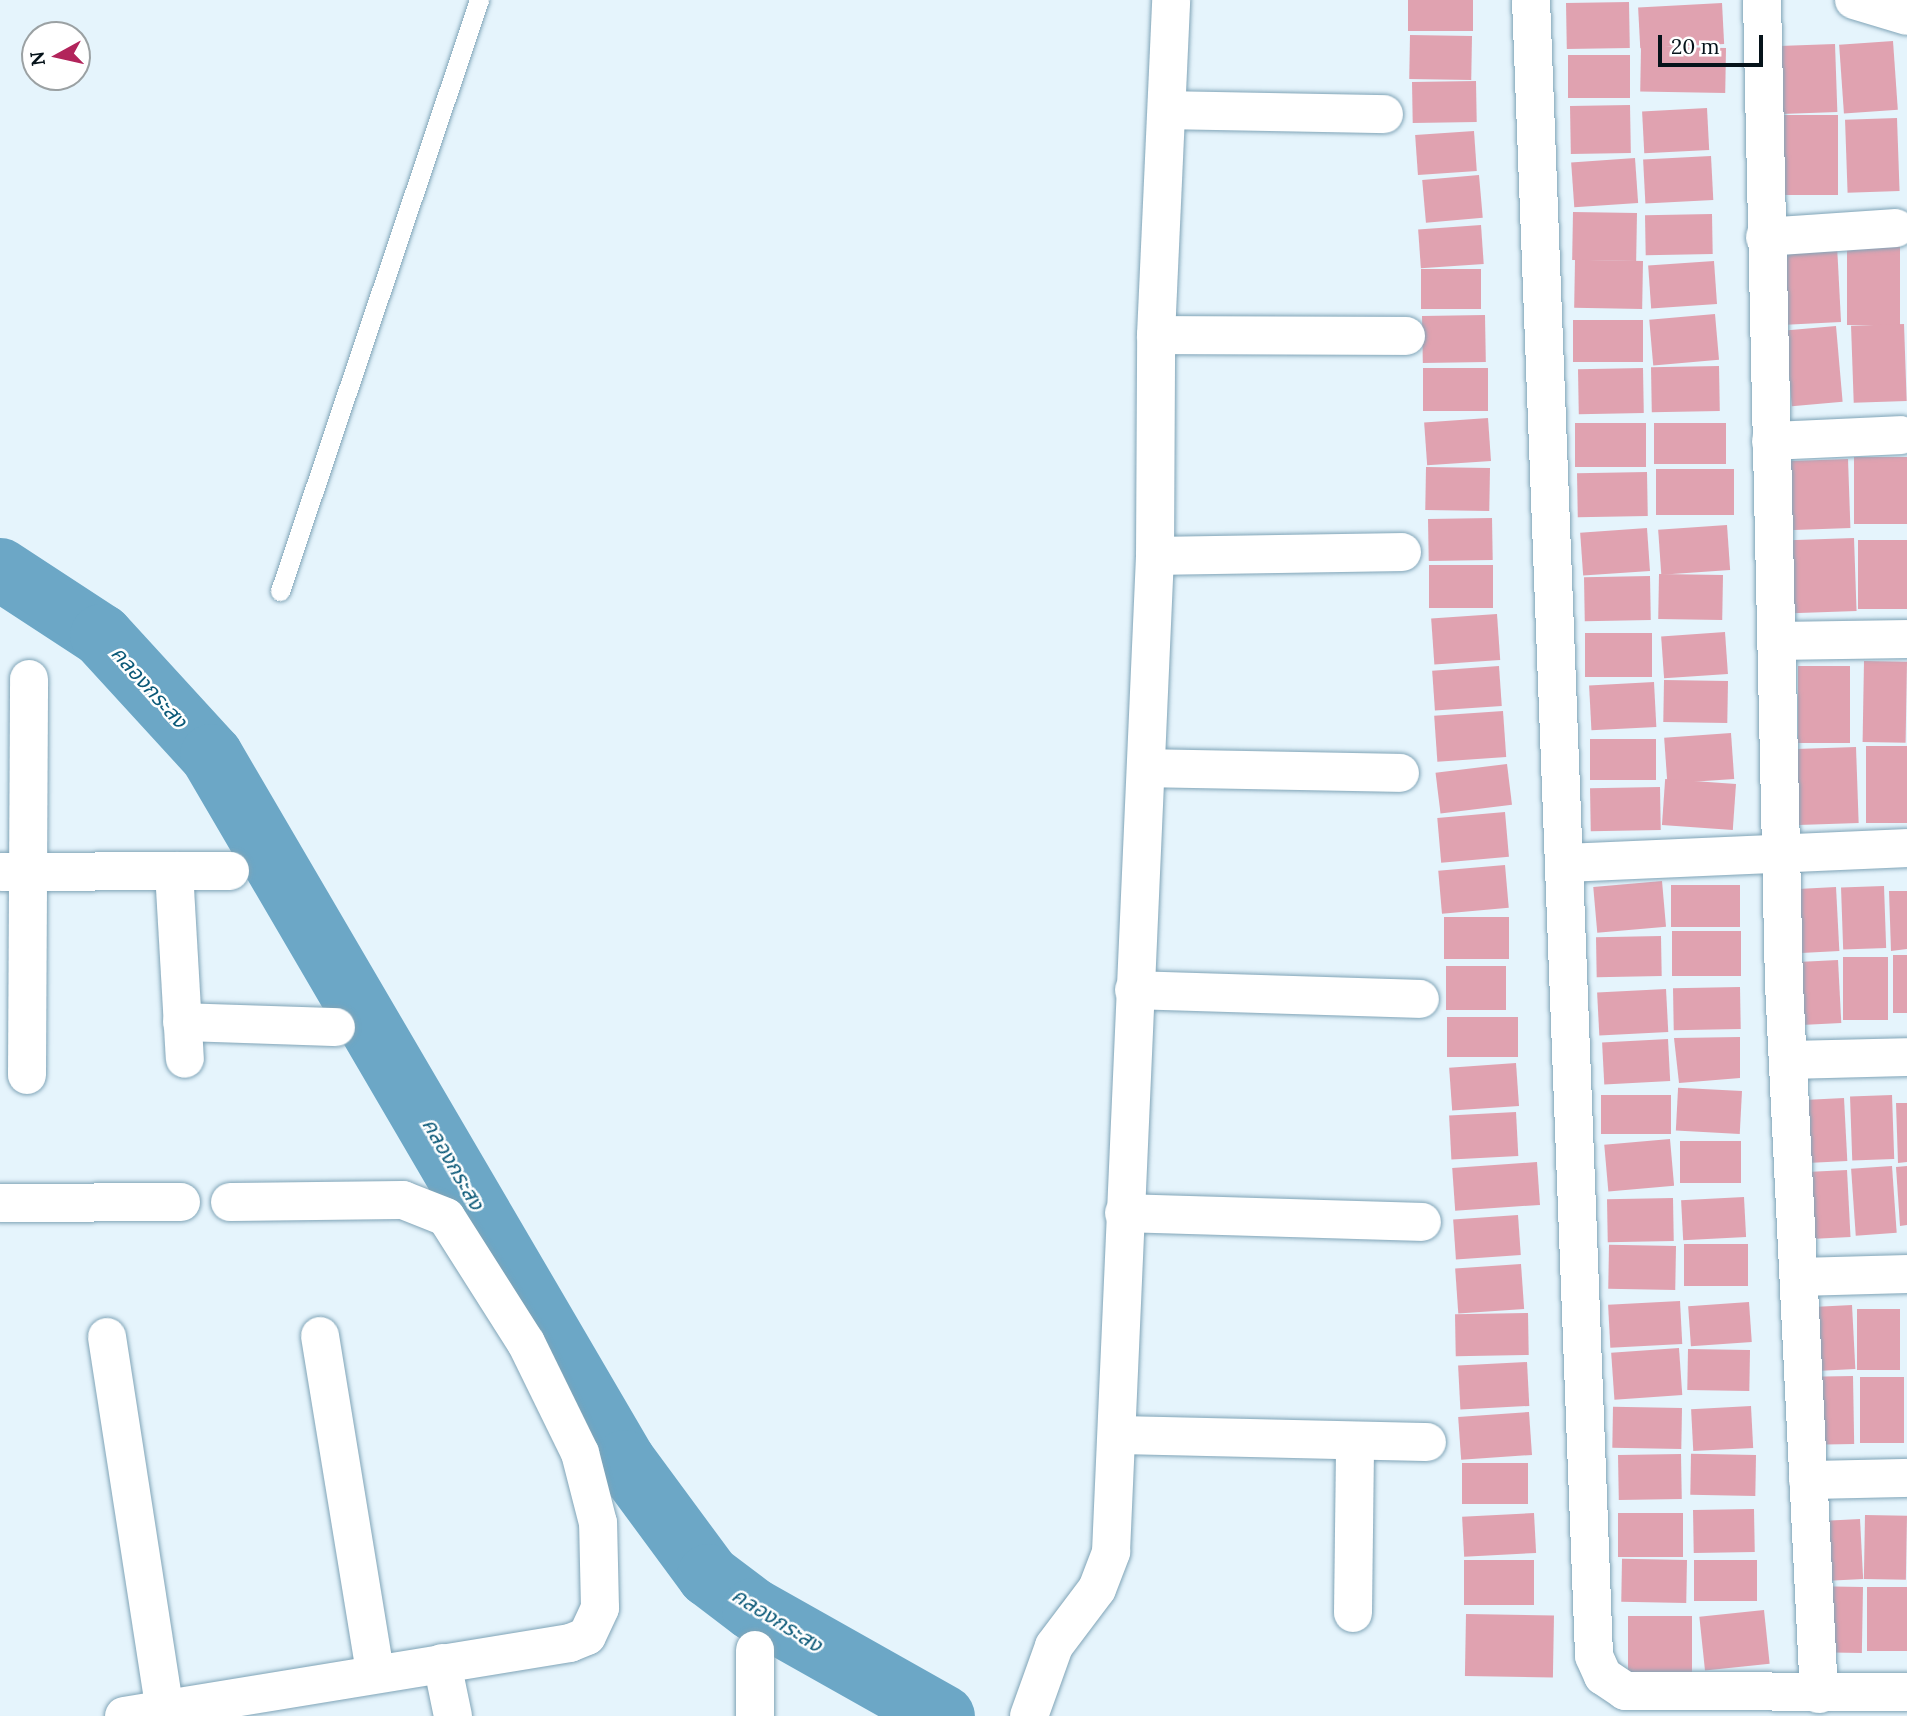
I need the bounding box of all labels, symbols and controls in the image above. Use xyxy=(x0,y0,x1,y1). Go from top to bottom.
north arrow xyxy=(21,21,91,91)
scale bar xyxy=(1662,21,1767,65)
text: 20 m xyxy=(1671,33,1720,60)
text: N xyxy=(24,50,50,68)
water label: คลองกระสง xyxy=(106,641,192,733)
water label: คลองกระสง xyxy=(417,1114,489,1214)
water label: คลองกระสง xyxy=(727,1582,827,1658)

